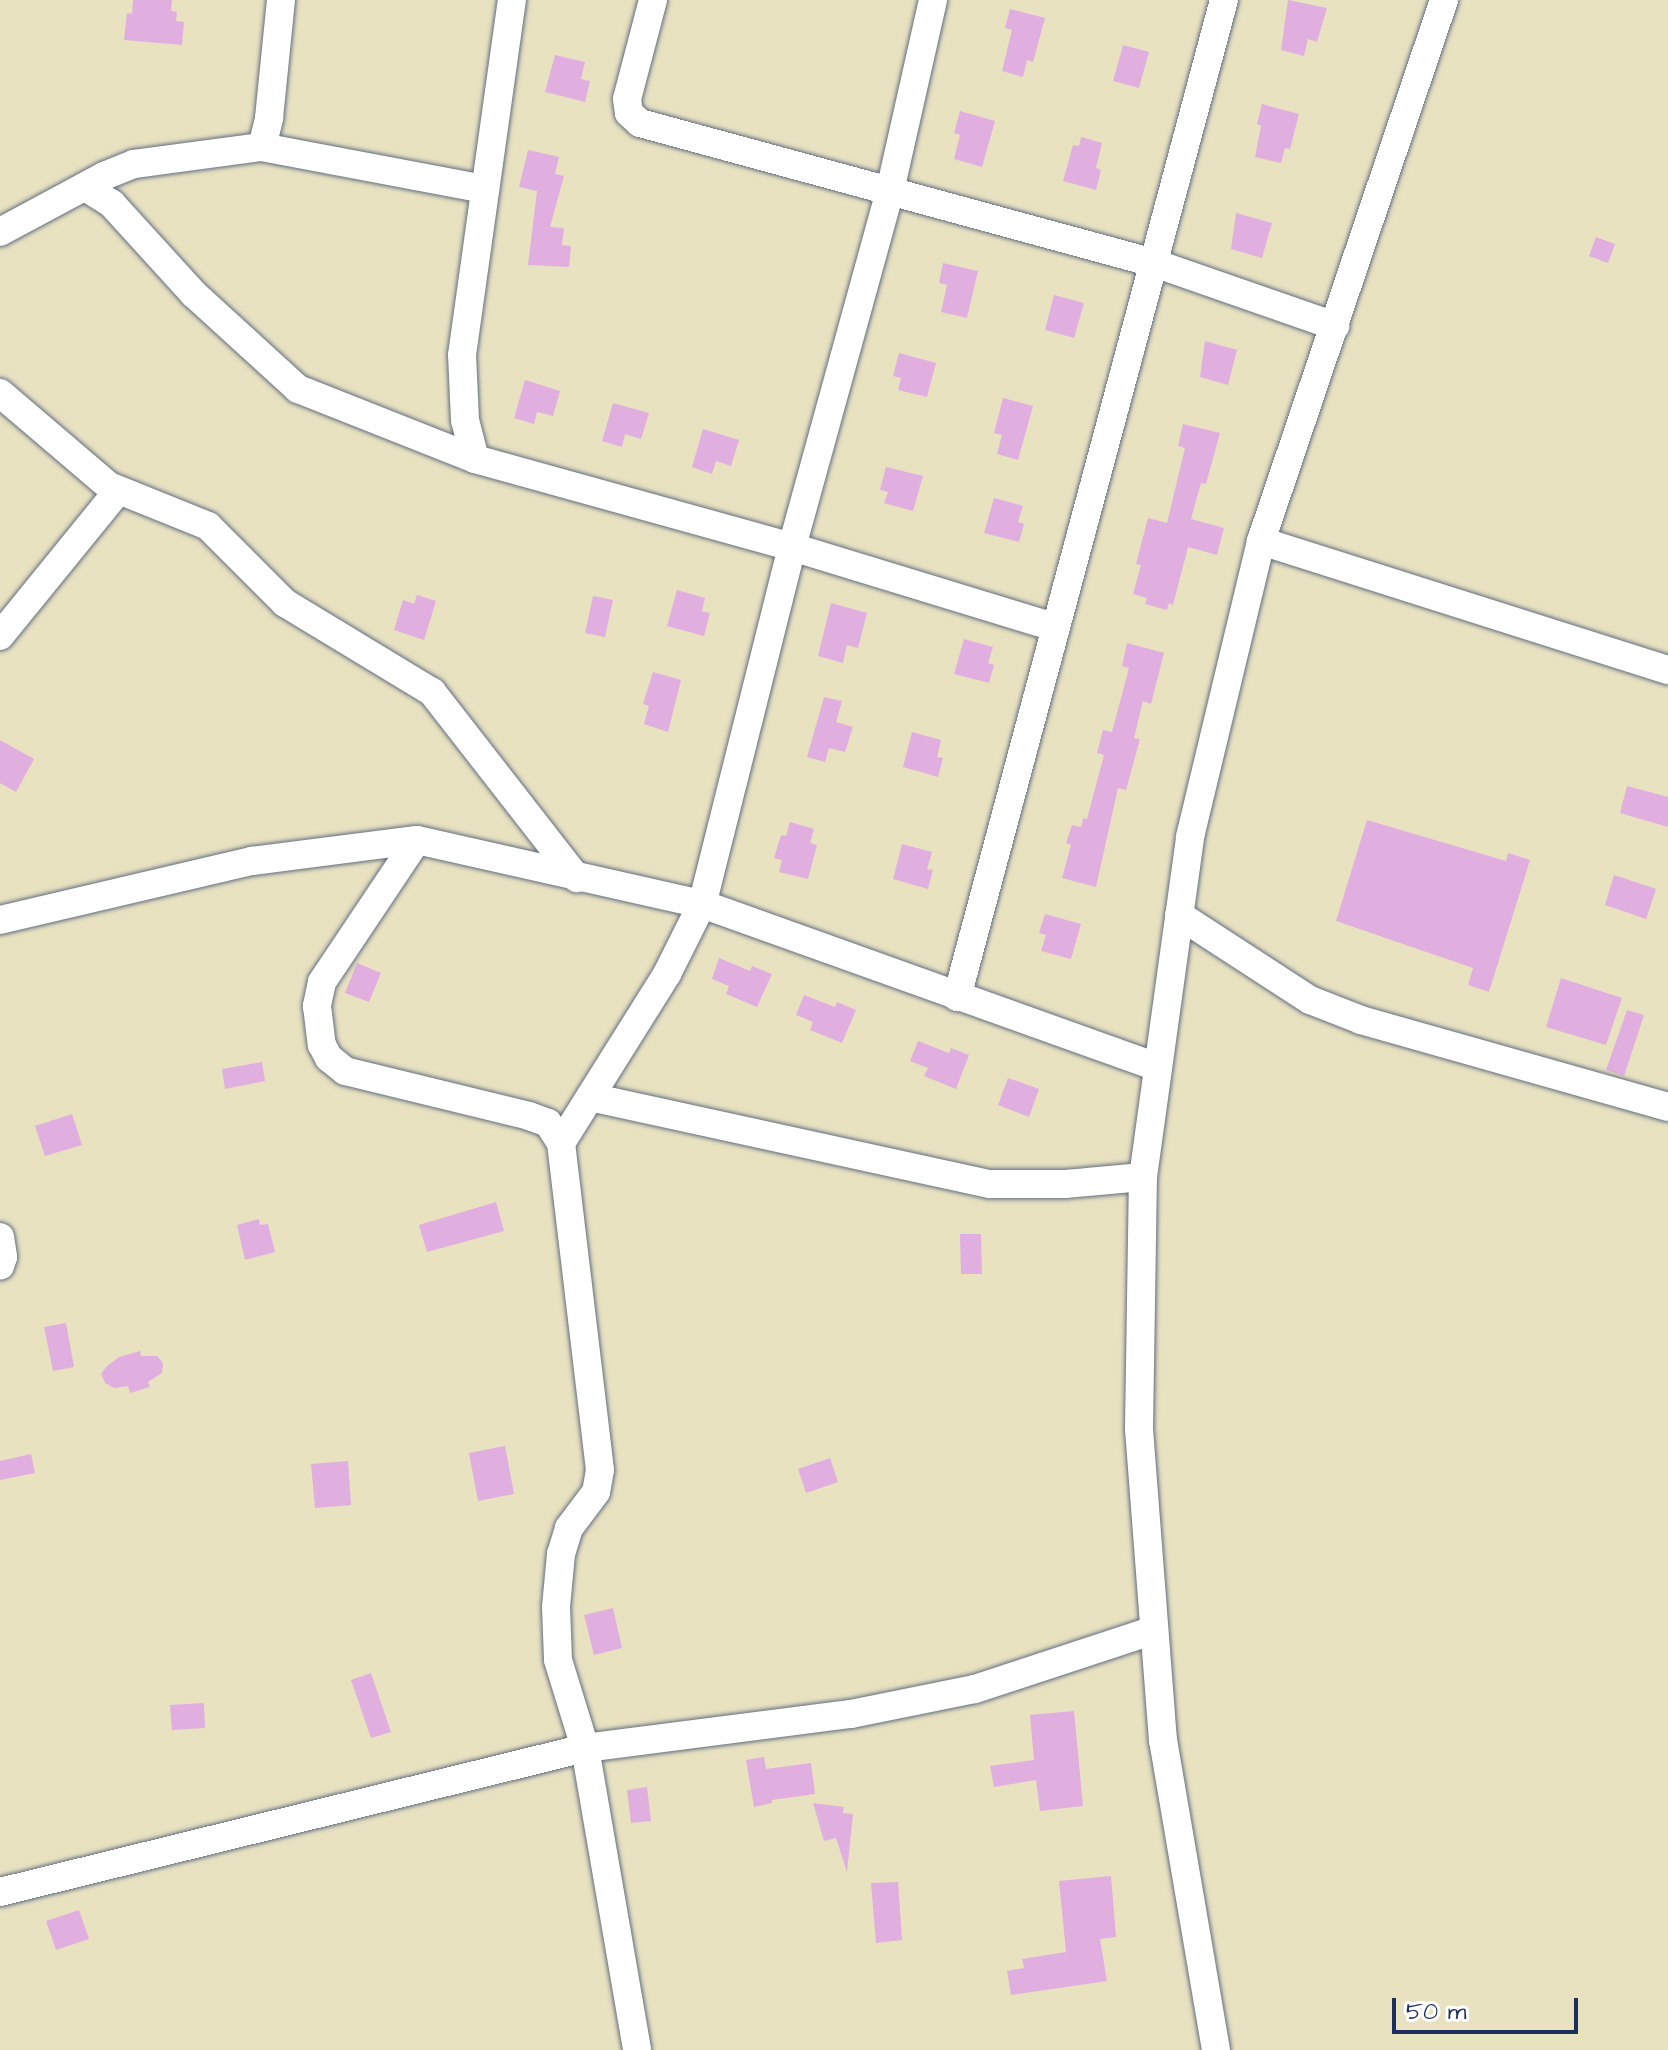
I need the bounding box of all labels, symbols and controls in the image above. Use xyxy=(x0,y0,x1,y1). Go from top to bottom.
scale bar xyxy=(1396,1982,1582,2032)
text: 50 m xyxy=(1406,1995,1466,2029)

